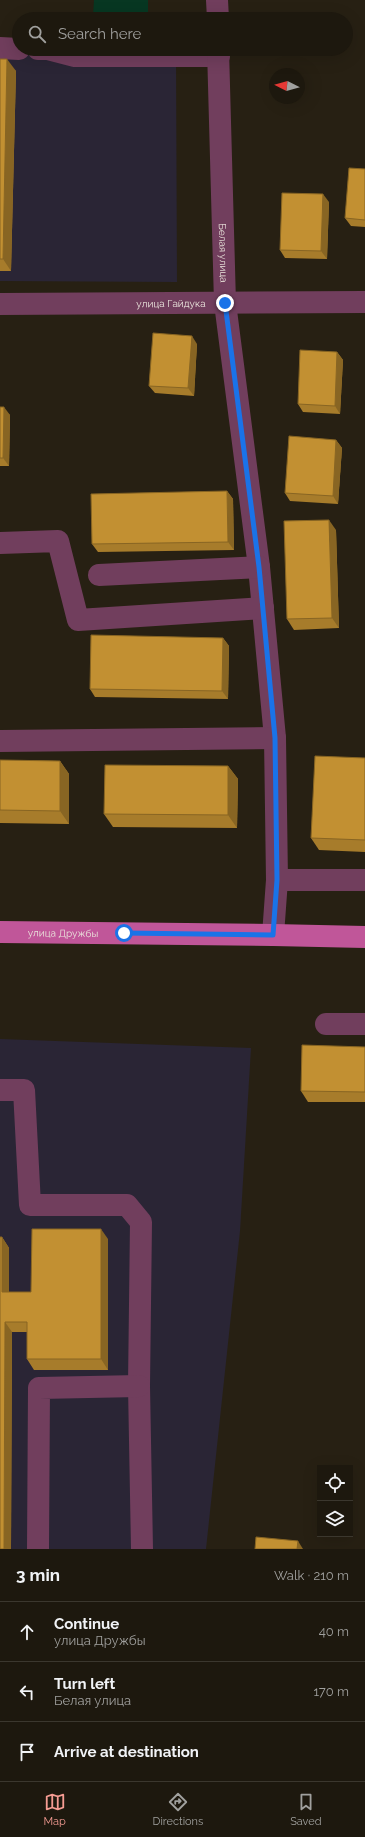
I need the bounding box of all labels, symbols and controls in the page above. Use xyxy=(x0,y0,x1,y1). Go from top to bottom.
search box xyxy=(12,12,353,56)
icon: search xyxy=(26,23,48,45)
text: Search here xyxy=(58,25,141,43)
north arrow xyxy=(269,68,305,104)
street label: Белая улица xyxy=(217,223,230,283)
route end xyxy=(216,294,234,312)
street label: улица Гайдука xyxy=(136,297,206,309)
route start xyxy=(115,924,133,942)
street label: улица Дружбы xyxy=(28,927,99,939)
map controls xyxy=(317,1465,353,1537)
button: locate xyxy=(317,1465,353,1501)
button: layers xyxy=(317,1501,353,1537)
text: 3 min xyxy=(16,1565,60,1585)
text: Walk · 210 m xyxy=(274,1568,349,1583)
text: Continue xyxy=(54,1615,119,1633)
icon: ahead xyxy=(16,1621,38,1643)
text: 40 m xyxy=(319,1624,349,1639)
text: улица Дружбы xyxy=(54,1633,146,1648)
text: Turn left xyxy=(54,1675,115,1693)
icon: left xyxy=(16,1681,38,1703)
text: 170 m xyxy=(313,1684,349,1699)
text: Белая улица xyxy=(54,1693,131,1708)
icon: arrive xyxy=(16,1741,38,1763)
text: Arrive at destination xyxy=(54,1743,199,1761)
tab: Map xyxy=(43,1791,66,1828)
tab: Directions xyxy=(153,1791,203,1828)
tab: Saved xyxy=(290,1791,322,1828)

